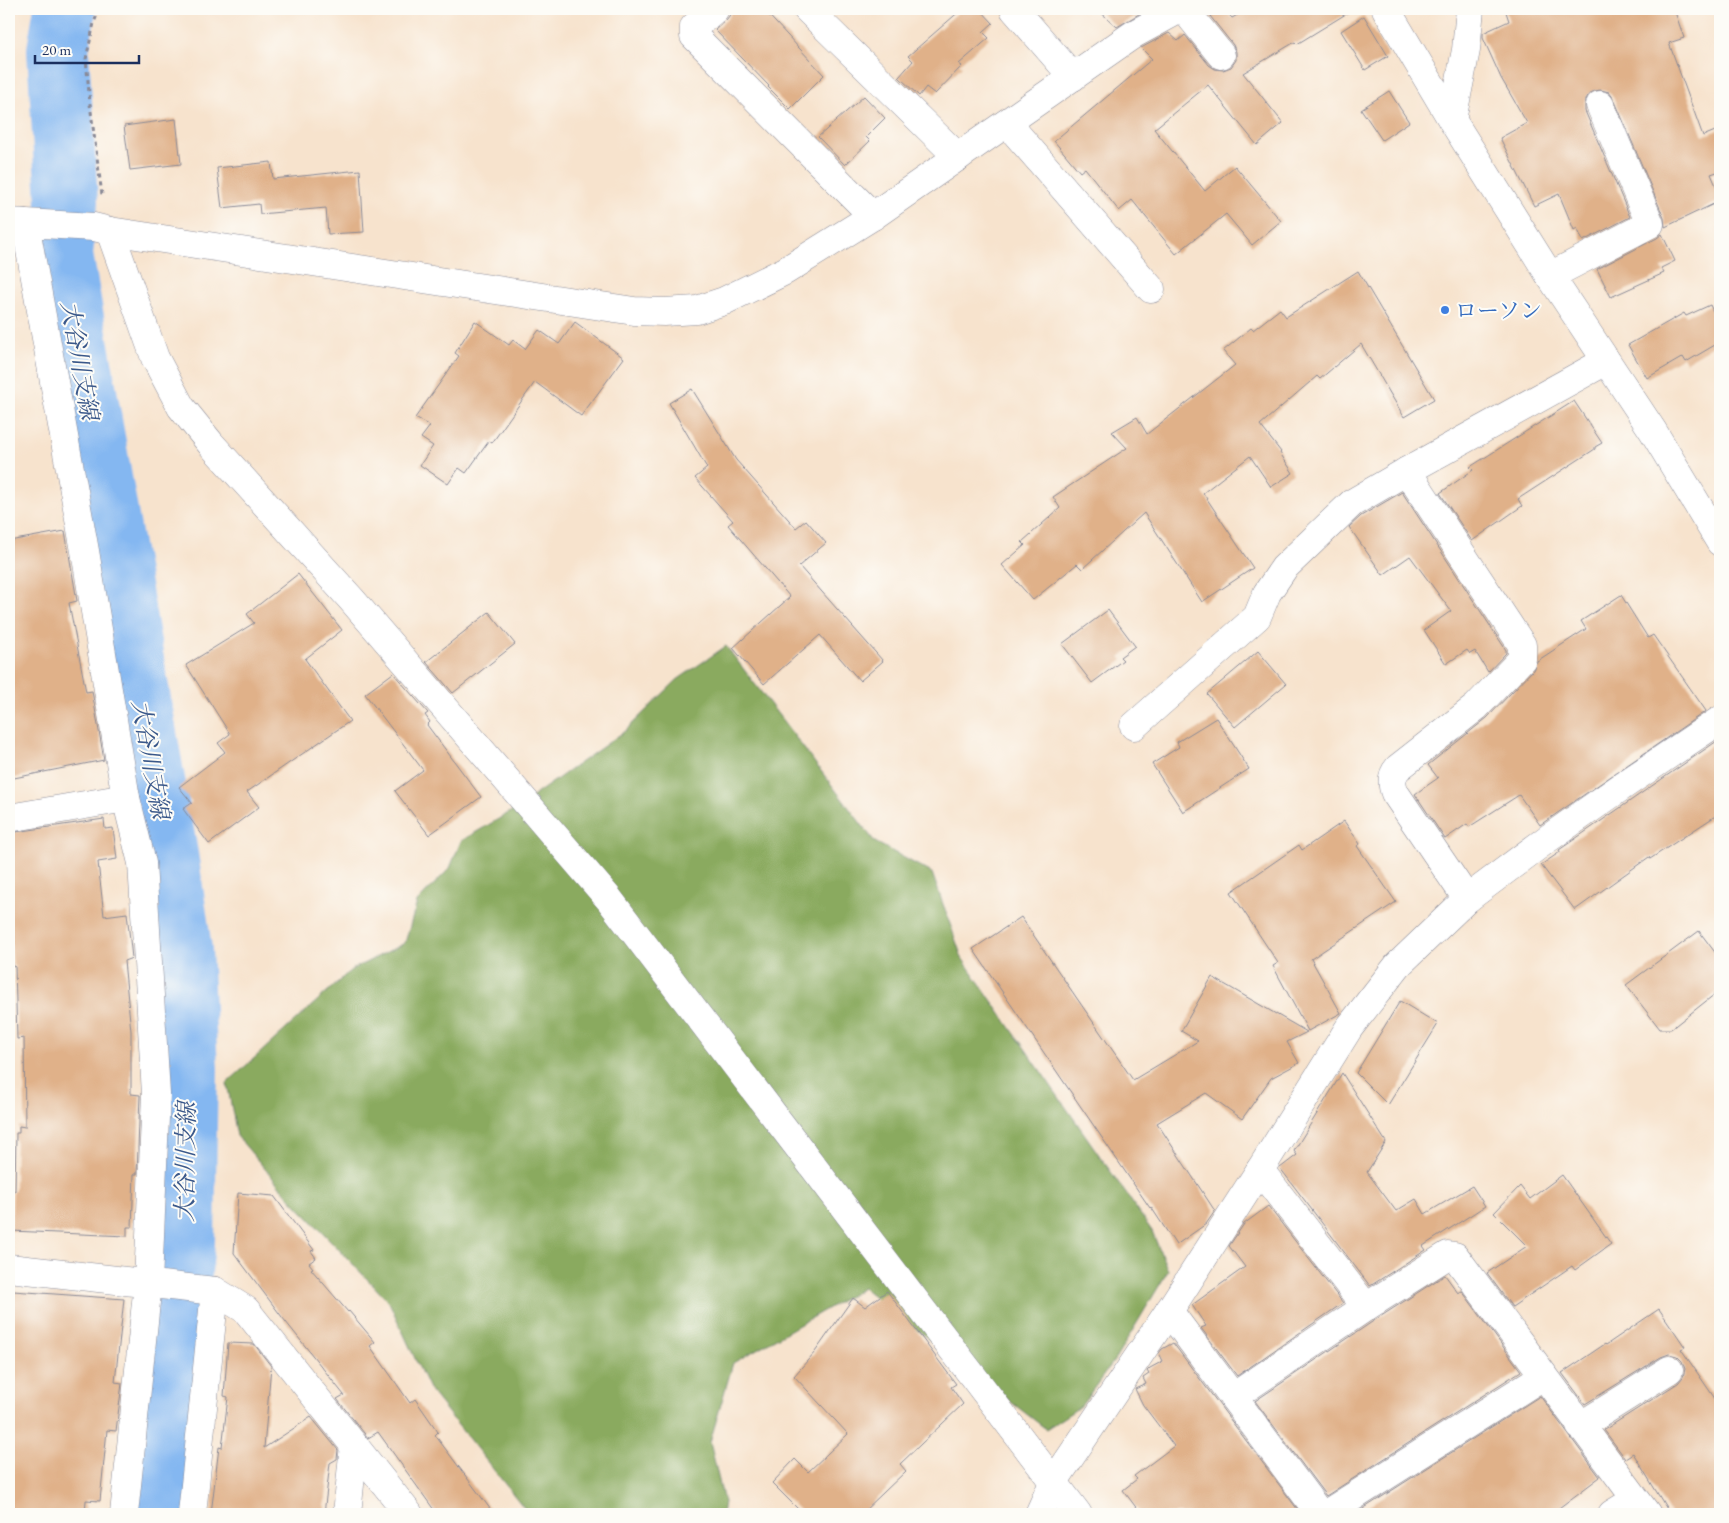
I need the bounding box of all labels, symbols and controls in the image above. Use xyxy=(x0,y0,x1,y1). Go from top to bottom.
scale bar xyxy=(35,32,139,64)
text: 20 m xyxy=(42,40,71,59)
place label: ローソン xyxy=(1455,296,1542,325)
water label: 大谷川支線 xyxy=(54,298,106,425)
marker: ローソン xyxy=(1439,304,1451,316)
water label: 大谷川支線 xyxy=(125,697,177,824)
water label: 大谷川支線 xyxy=(168,1099,202,1222)

